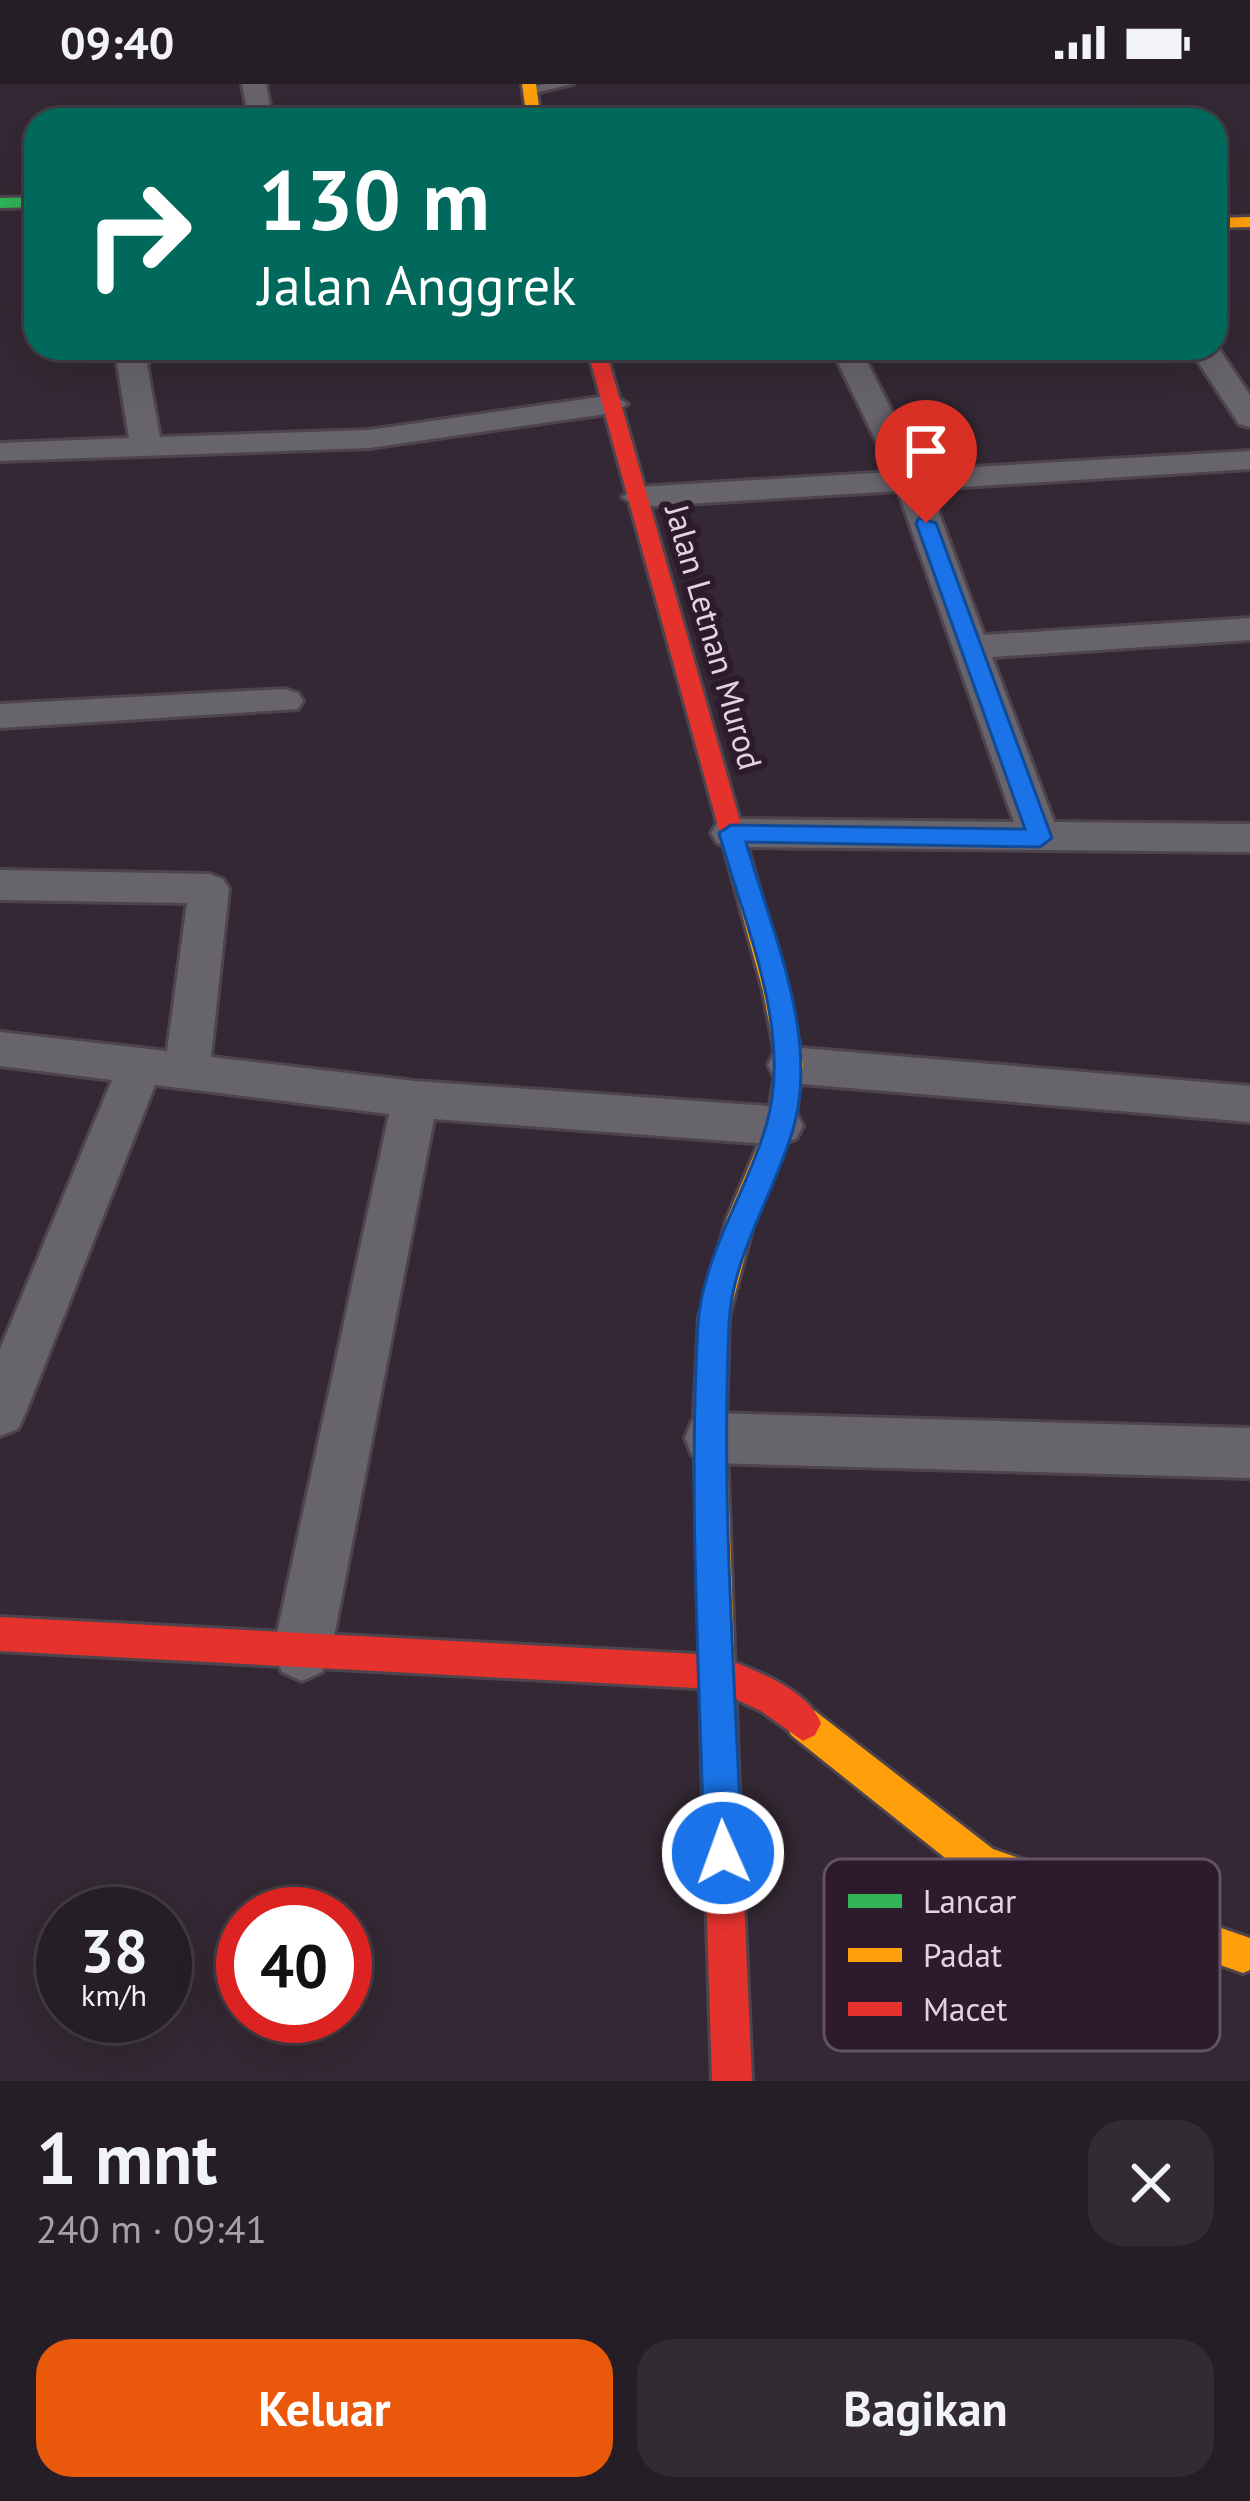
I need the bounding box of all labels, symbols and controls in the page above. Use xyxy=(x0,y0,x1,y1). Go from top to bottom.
text: 09:40 xyxy=(60,13,174,71)
text: 130 m xyxy=(258,144,490,253)
icon: right xyxy=(60,156,216,312)
text: Jalan Anggrek xyxy=(258,250,576,320)
pin xyxy=(875,400,977,523)
icon: arrive xyxy=(893,418,959,484)
street label: Jalan Letnan Murod xyxy=(656,497,773,774)
position arrow xyxy=(660,1790,786,1916)
legend xyxy=(824,1859,1220,2051)
text: Lancar xyxy=(923,1879,1016,1922)
speed limit sign: 40 xyxy=(216,1887,372,2043)
text: 38 xyxy=(80,1911,148,1989)
text: Padat xyxy=(923,1933,1002,1976)
text: km/h xyxy=(81,1975,147,2014)
text: Macet xyxy=(923,1987,1008,2030)
text: 1 mnt xyxy=(36,2111,217,2204)
button: close xyxy=(1088,2120,1214,2246)
text: 240 m · 09:41 xyxy=(36,2203,267,2254)
button: Keluar xyxy=(36,2339,613,2477)
button: Bagikan xyxy=(637,2339,1214,2477)

